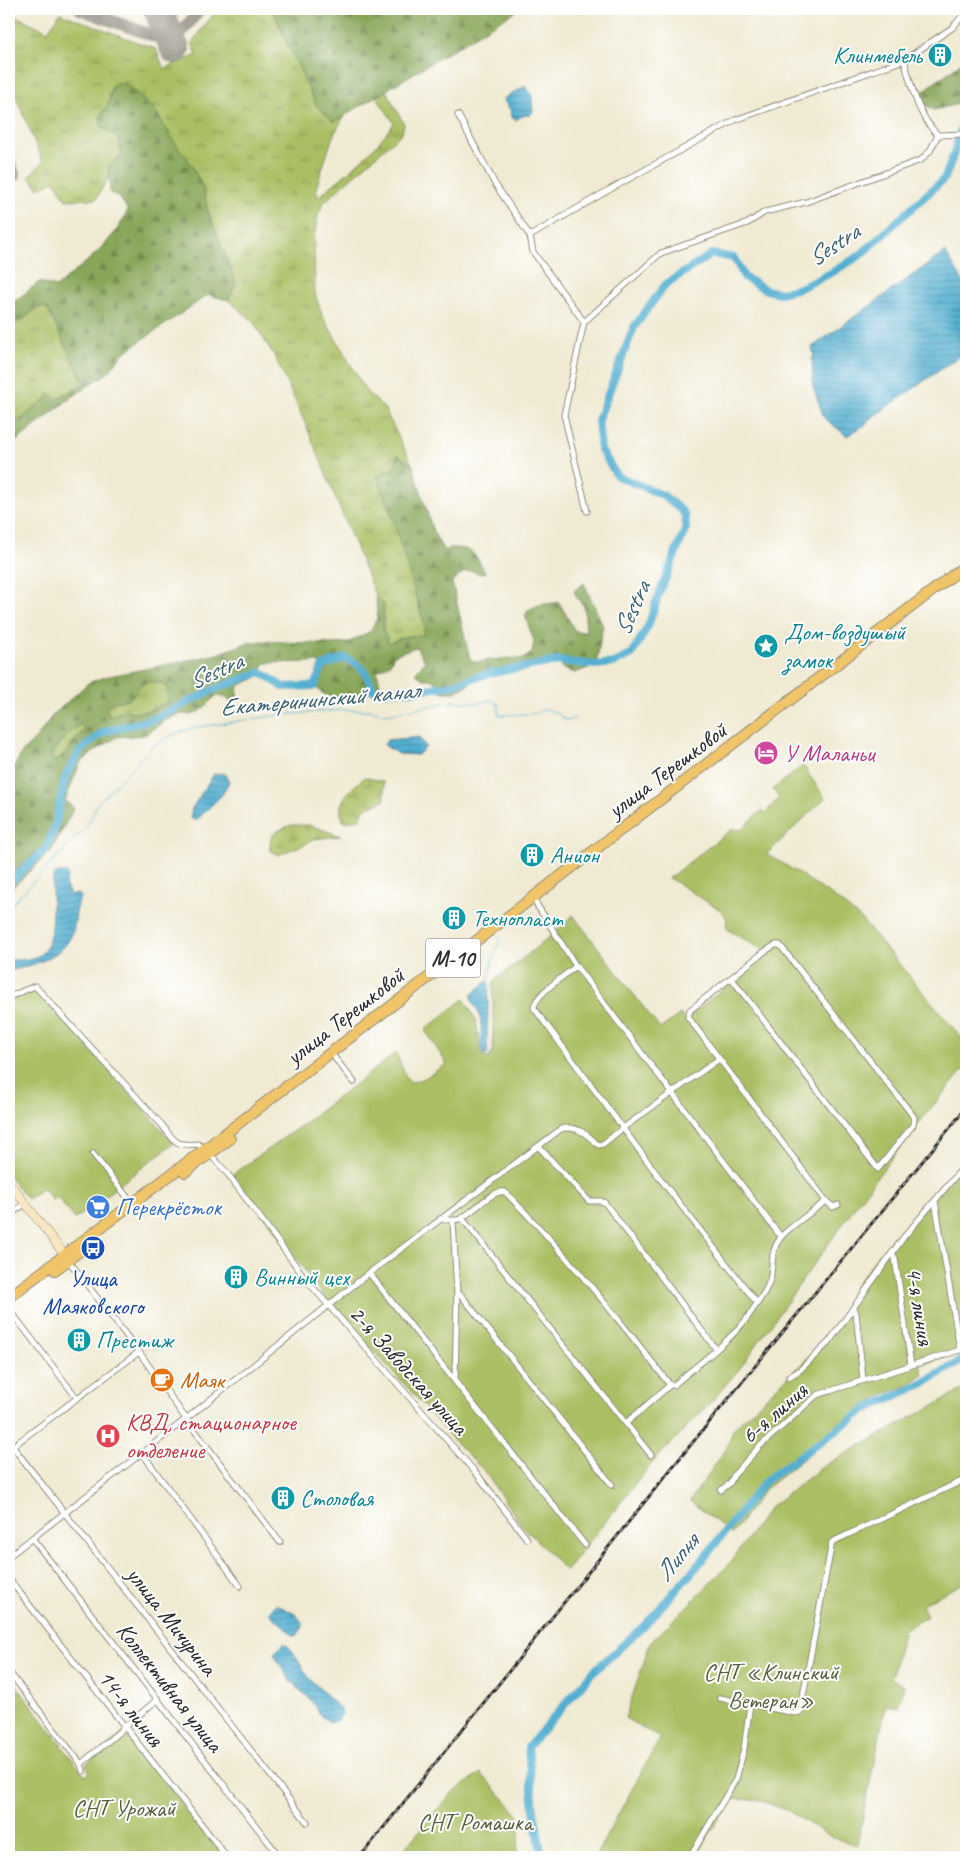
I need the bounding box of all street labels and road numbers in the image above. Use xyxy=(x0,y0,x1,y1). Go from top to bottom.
street label: улица Терешковой xyxy=(600,714,734,826)
road number: М-10 xyxy=(426,938,480,978)
street label: улица Терешковой xyxy=(278,959,412,1073)
street label: 4-я линия xyxy=(899,1265,941,1349)
street label: 2-я Заводская улица xyxy=(343,1299,476,1442)
street label: 6-я линия xyxy=(734,1375,815,1450)
street label: улица Мичурина xyxy=(119,1559,225,1683)
street label: Коллективная улица xyxy=(110,1616,231,1759)
street label: 14-я линия xyxy=(91,1663,171,1754)

